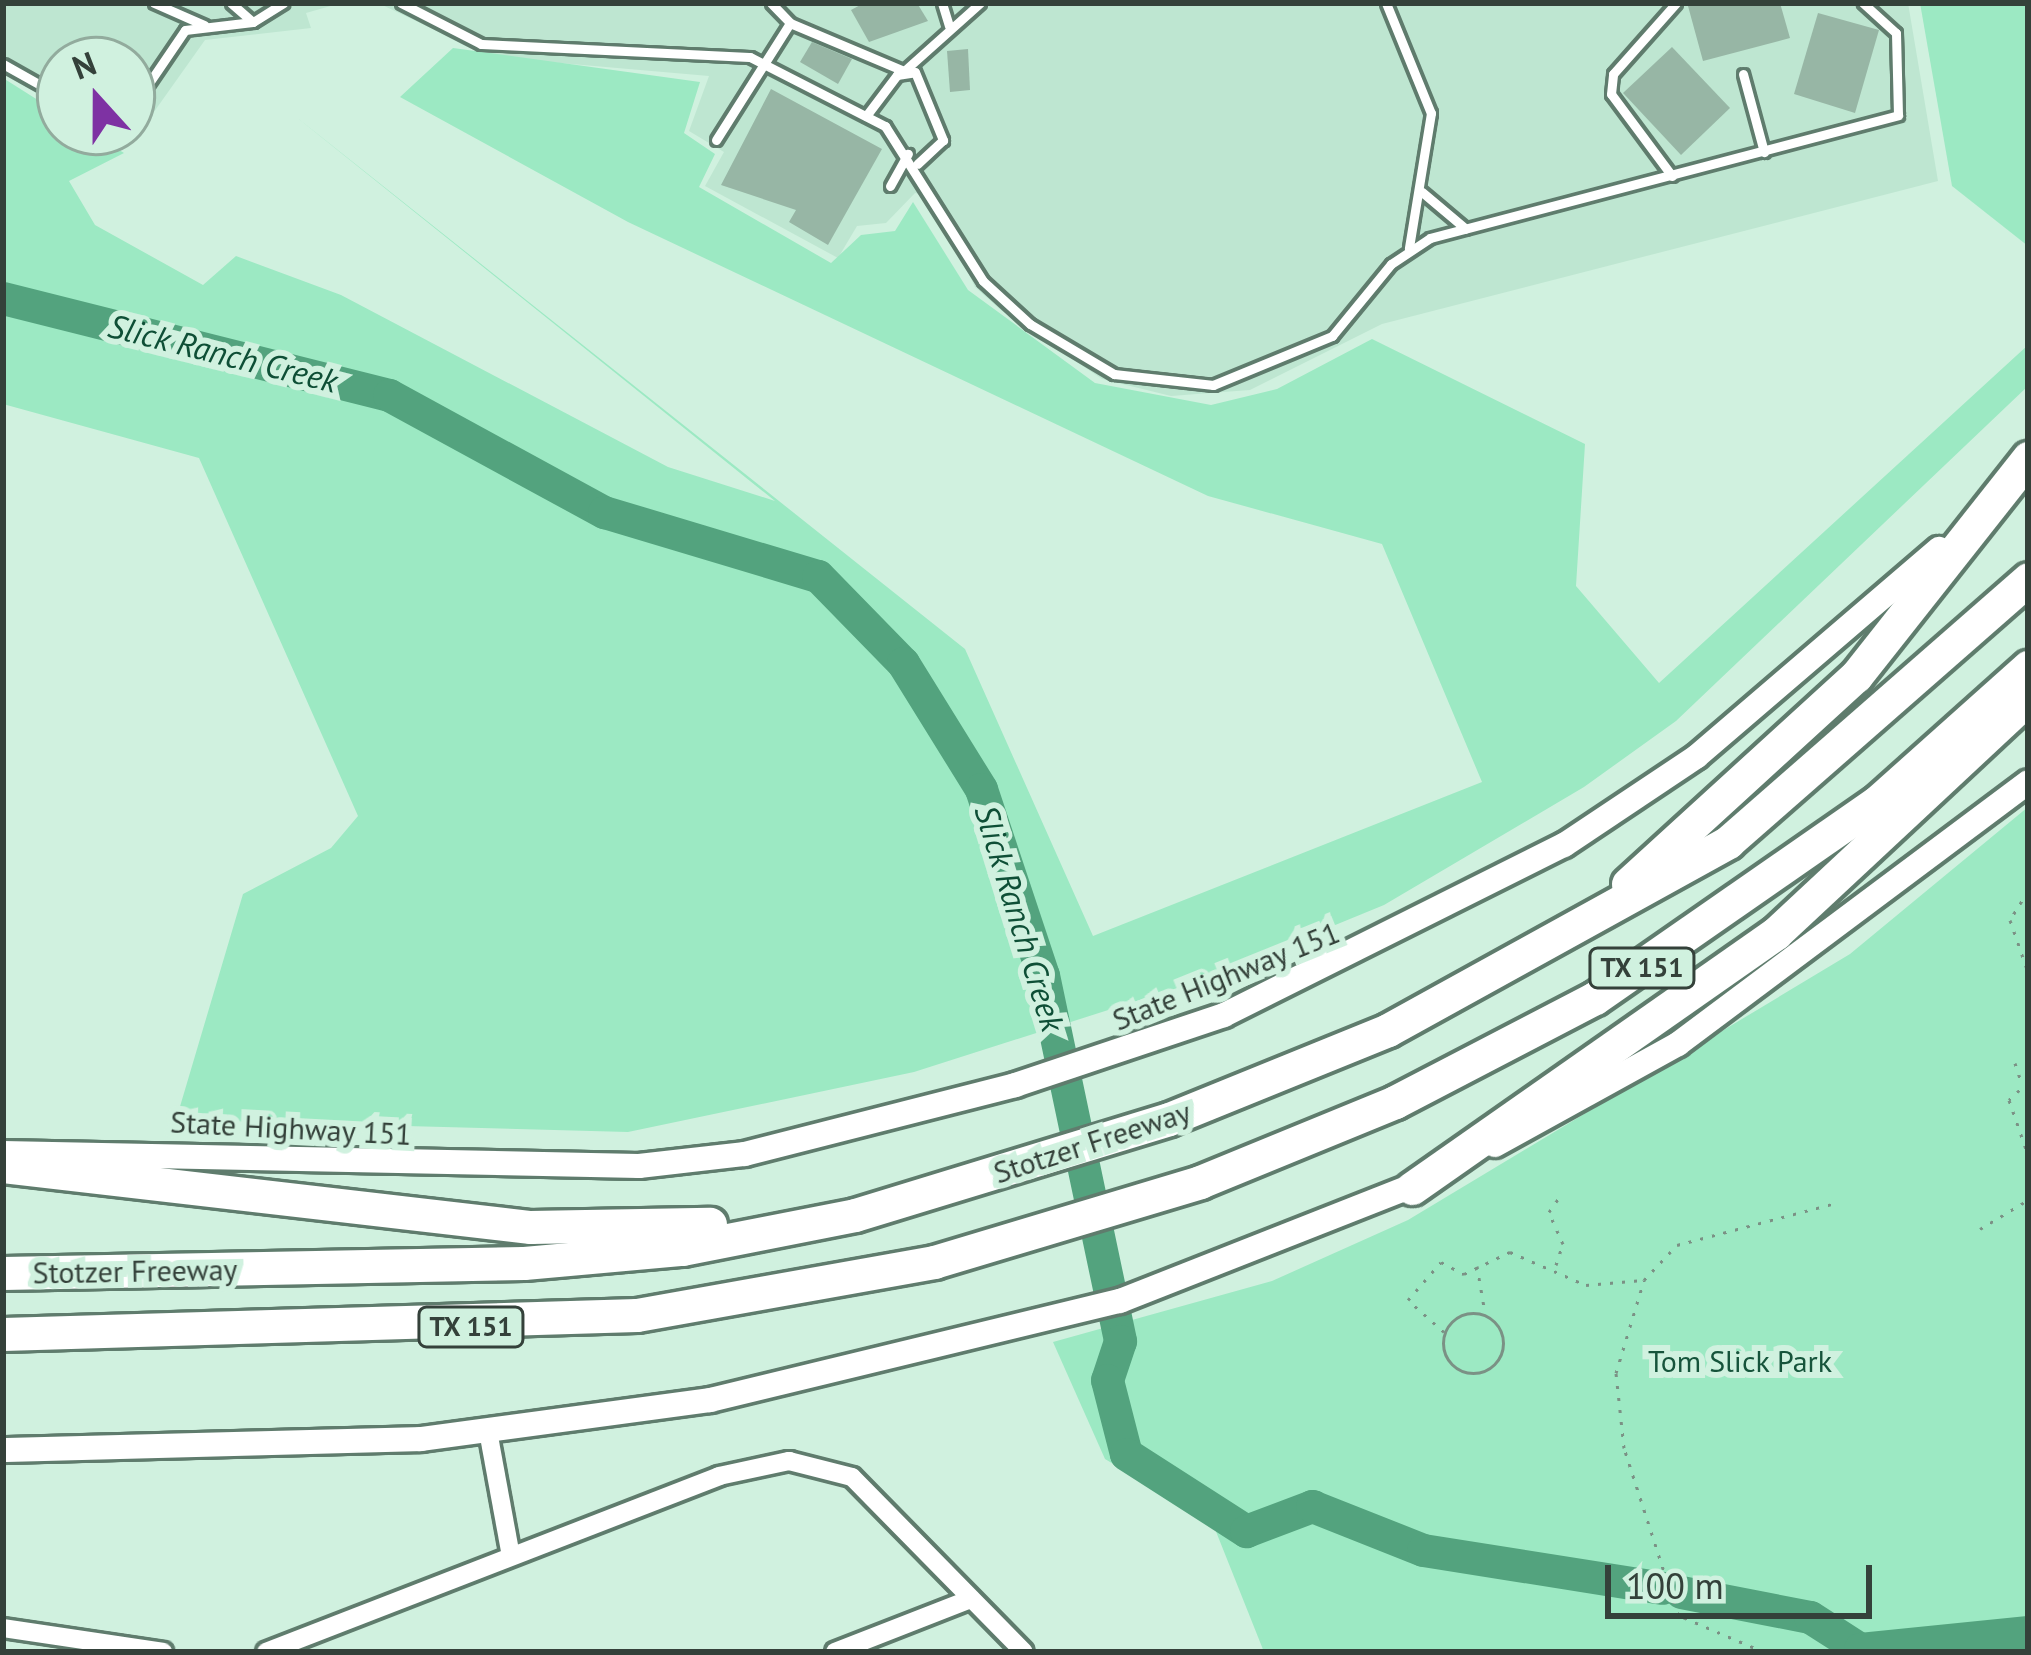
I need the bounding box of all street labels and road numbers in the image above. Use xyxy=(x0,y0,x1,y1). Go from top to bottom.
street label: State Highway 151 xyxy=(1107,914,1345,1038)
road number: TX 151 xyxy=(1588,947,1696,989)
street label: Stotzer Freeway xyxy=(989,1093,1195,1191)
street label: State Highway 151 xyxy=(169,1104,413,1152)
street label: Stotzer Freeway xyxy=(32,1251,238,1291)
road number: TX 151 xyxy=(417,1306,525,1348)

